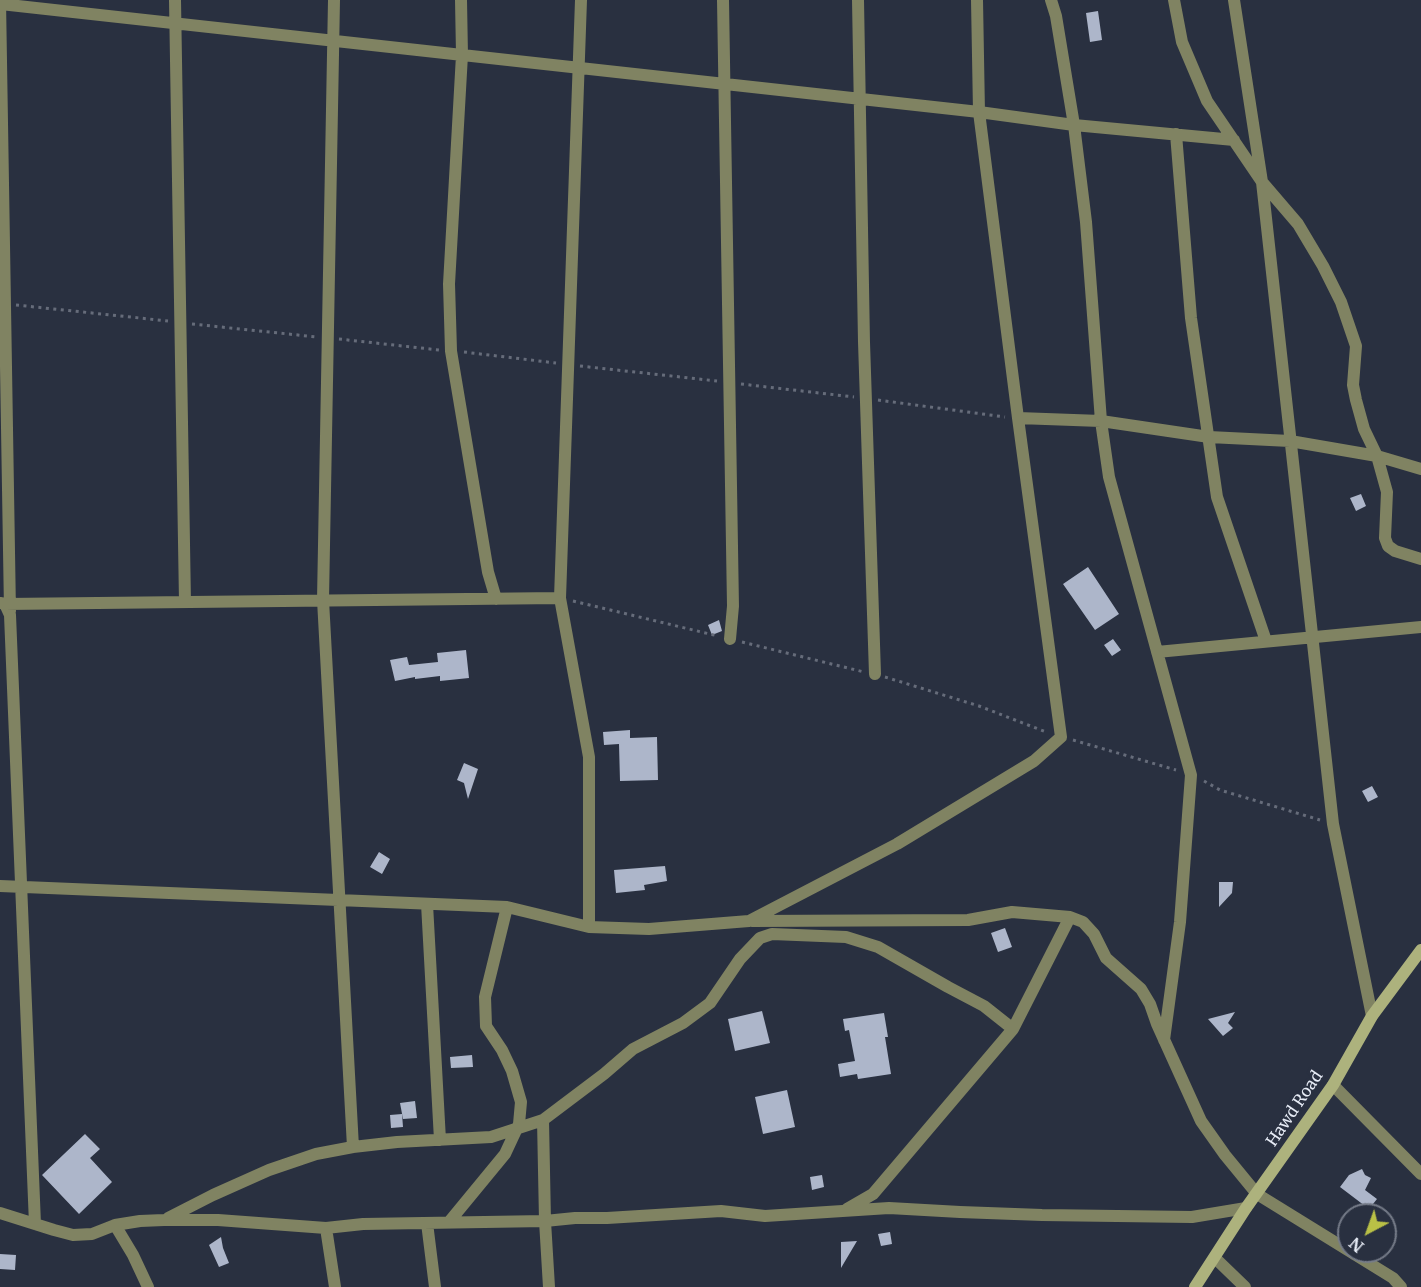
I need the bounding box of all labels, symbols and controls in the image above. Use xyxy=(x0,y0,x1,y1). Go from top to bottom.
street label: Hawd Road xyxy=(1263,1068,1327,1150)
north arrow xyxy=(1337,1203,1397,1263)
text: N xyxy=(1345,1233,1368,1257)

